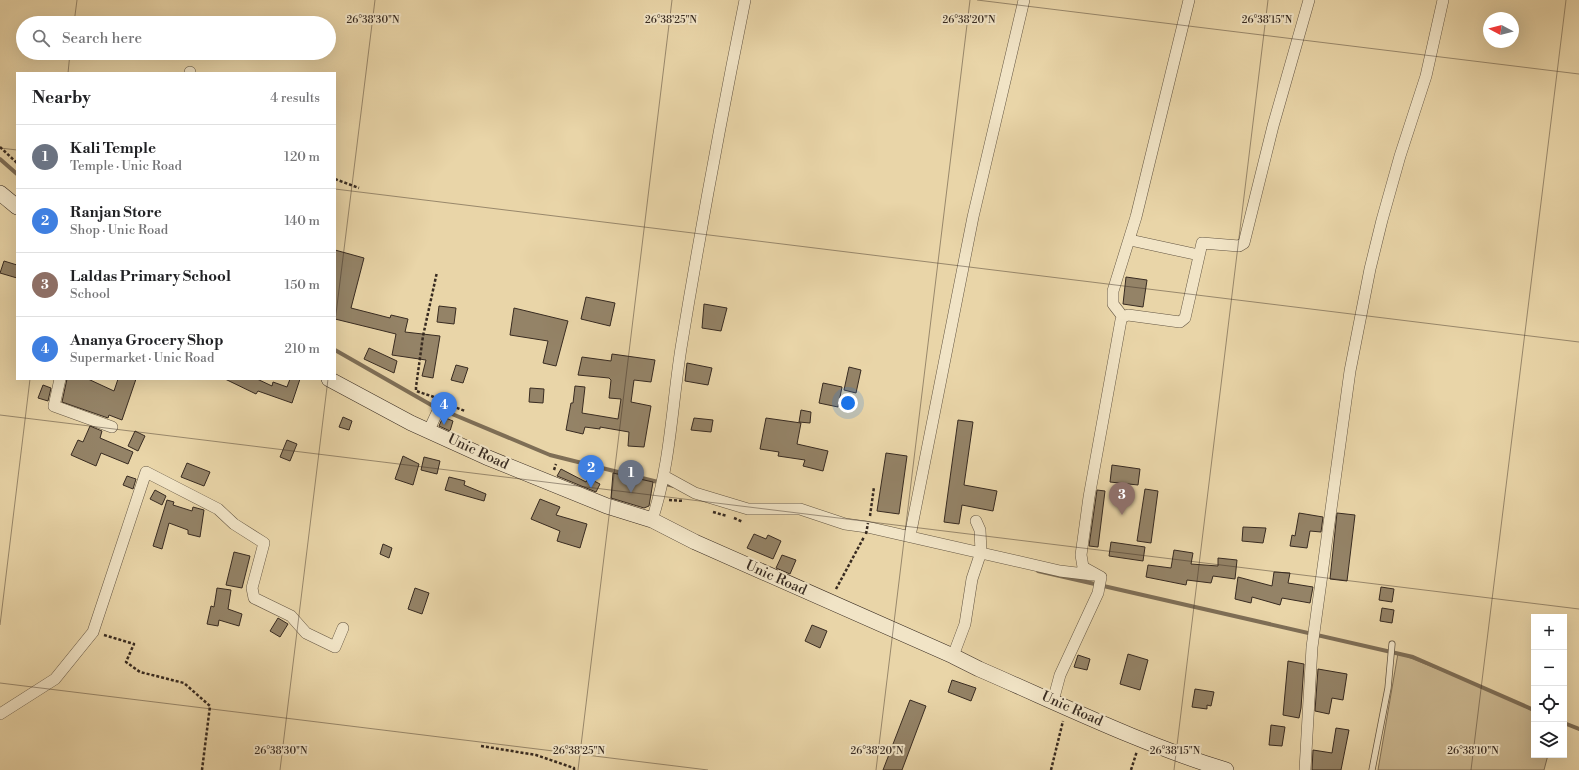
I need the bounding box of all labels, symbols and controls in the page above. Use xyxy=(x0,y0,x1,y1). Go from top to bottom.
north arrow xyxy=(1483,12,1519,48)
text: 26°38'30"N xyxy=(347,14,400,26)
text: 26°38'25"N xyxy=(645,14,697,26)
text: 26°38'20"N xyxy=(943,14,996,26)
text: 26°38'15"N xyxy=(1242,14,1293,26)
search box xyxy=(16,16,336,60)
icon: search xyxy=(30,27,52,49)
text: Search here xyxy=(62,29,142,48)
text: Nearby xyxy=(32,87,91,109)
text: 4 results xyxy=(270,90,320,106)
text: Kali Temple xyxy=(70,139,156,158)
text: 1 xyxy=(42,149,48,165)
text: 120 m xyxy=(284,149,320,165)
text: Temple · Unic Road xyxy=(70,158,182,174)
text: Ranjan Store xyxy=(70,203,162,222)
text: 2 xyxy=(41,213,49,229)
text: 140 m xyxy=(284,213,320,229)
text: Shop · Unic Road xyxy=(70,222,168,238)
text: Laldas Primary School xyxy=(70,267,231,286)
text: 3 xyxy=(41,277,49,293)
text: 150 m xyxy=(285,277,320,293)
text: School xyxy=(70,286,110,302)
text: Ananya Grocery Shop xyxy=(70,331,223,350)
text: 4 xyxy=(41,341,49,357)
text: 210 m xyxy=(285,341,320,357)
text: Supermarket · Unic Road xyxy=(70,350,214,366)
pin: 4 xyxy=(431,392,457,425)
your location xyxy=(838,393,858,413)
street label: Unic Road xyxy=(445,430,511,474)
pin: 2 xyxy=(578,455,604,488)
pin: 1 xyxy=(618,460,644,493)
pin: 3 xyxy=(1109,482,1135,515)
street label: Unic Road xyxy=(742,556,810,600)
map controls xyxy=(1531,614,1567,758)
button: + xyxy=(1531,614,1567,650)
button: − xyxy=(1531,650,1567,686)
button: locate xyxy=(1531,686,1567,722)
street label: Unic Road xyxy=(1038,687,1106,731)
button: layers xyxy=(1531,722,1567,758)
text: 26°38'30"N xyxy=(255,745,308,757)
text: 26°38'25"N xyxy=(553,745,605,757)
text: 26°38'20"N xyxy=(851,745,904,757)
text: 26°38'15"N xyxy=(1150,745,1201,757)
text: 26°38'10"N xyxy=(1447,745,1499,757)

